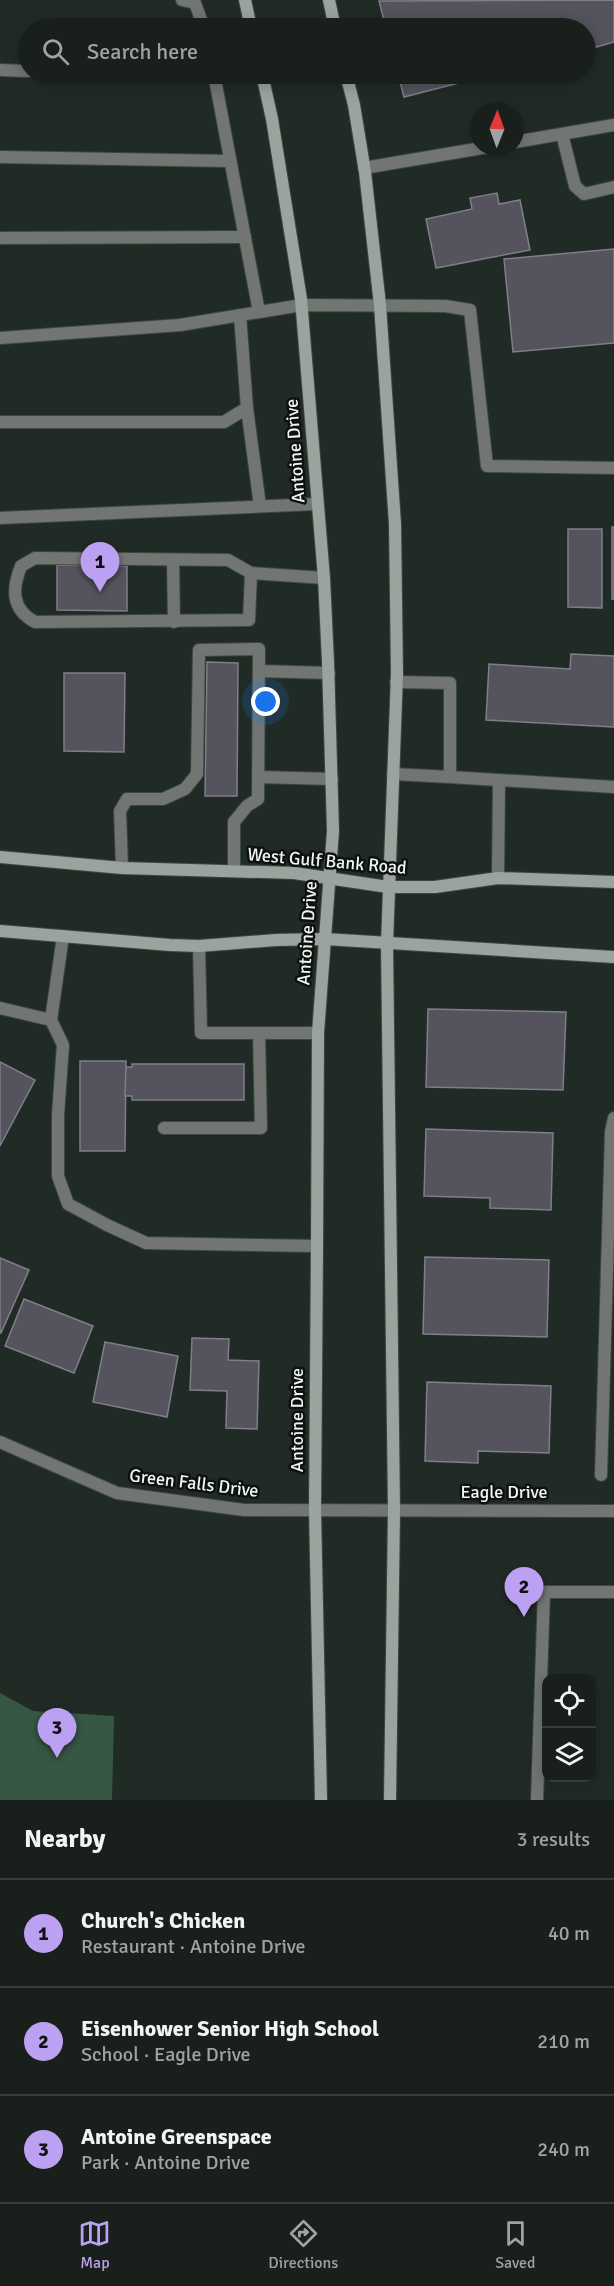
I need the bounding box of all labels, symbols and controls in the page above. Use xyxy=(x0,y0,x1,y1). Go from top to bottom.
search box xyxy=(18,18,596,84)
icon: search xyxy=(39,35,72,68)
text: Search here xyxy=(87,38,198,65)
north arrow xyxy=(470,102,524,156)
street label: Antoine Drive xyxy=(280,398,310,504)
pin: 1 xyxy=(80,542,120,592)
your location xyxy=(251,687,280,716)
street label: West Gulf Bank Road xyxy=(247,843,407,879)
street label: Antoine Drive xyxy=(292,880,322,986)
street label: Antoine Drive xyxy=(286,1368,308,1472)
street label: Green Falls Drive xyxy=(128,1464,260,1502)
street label: Eagle Drive xyxy=(461,1481,547,1503)
pin: 2 xyxy=(504,1568,544,1617)
map controls xyxy=(542,1674,596,1782)
button: locate xyxy=(542,1674,596,1728)
pin: 3 xyxy=(38,1708,76,1758)
button: layers xyxy=(542,1728,596,1782)
text: Nearby xyxy=(24,1823,105,1855)
text: 3 results xyxy=(517,1827,590,1852)
text: Church's Chicken xyxy=(81,1907,245,1934)
text: 1 xyxy=(38,1921,49,1946)
text: 40 m xyxy=(548,1921,590,1946)
text: Restaurant · Antoine Drive xyxy=(81,1934,306,1959)
text: Eisenhower Senior High School xyxy=(81,2015,379,2042)
text: 2 xyxy=(38,2029,49,2054)
text: 210 m xyxy=(537,2029,590,2054)
text: School · Eagle Drive xyxy=(81,2042,251,2067)
text: Antoine Greenspace xyxy=(81,2123,272,2150)
text: 3 xyxy=(38,2137,49,2162)
text: 240 m xyxy=(537,2137,590,2162)
text: Park · Antoine Drive xyxy=(81,2150,250,2175)
tab: Map xyxy=(78,2217,111,2273)
tab: Directions xyxy=(268,2217,338,2273)
tab: Saved xyxy=(495,2217,536,2273)

